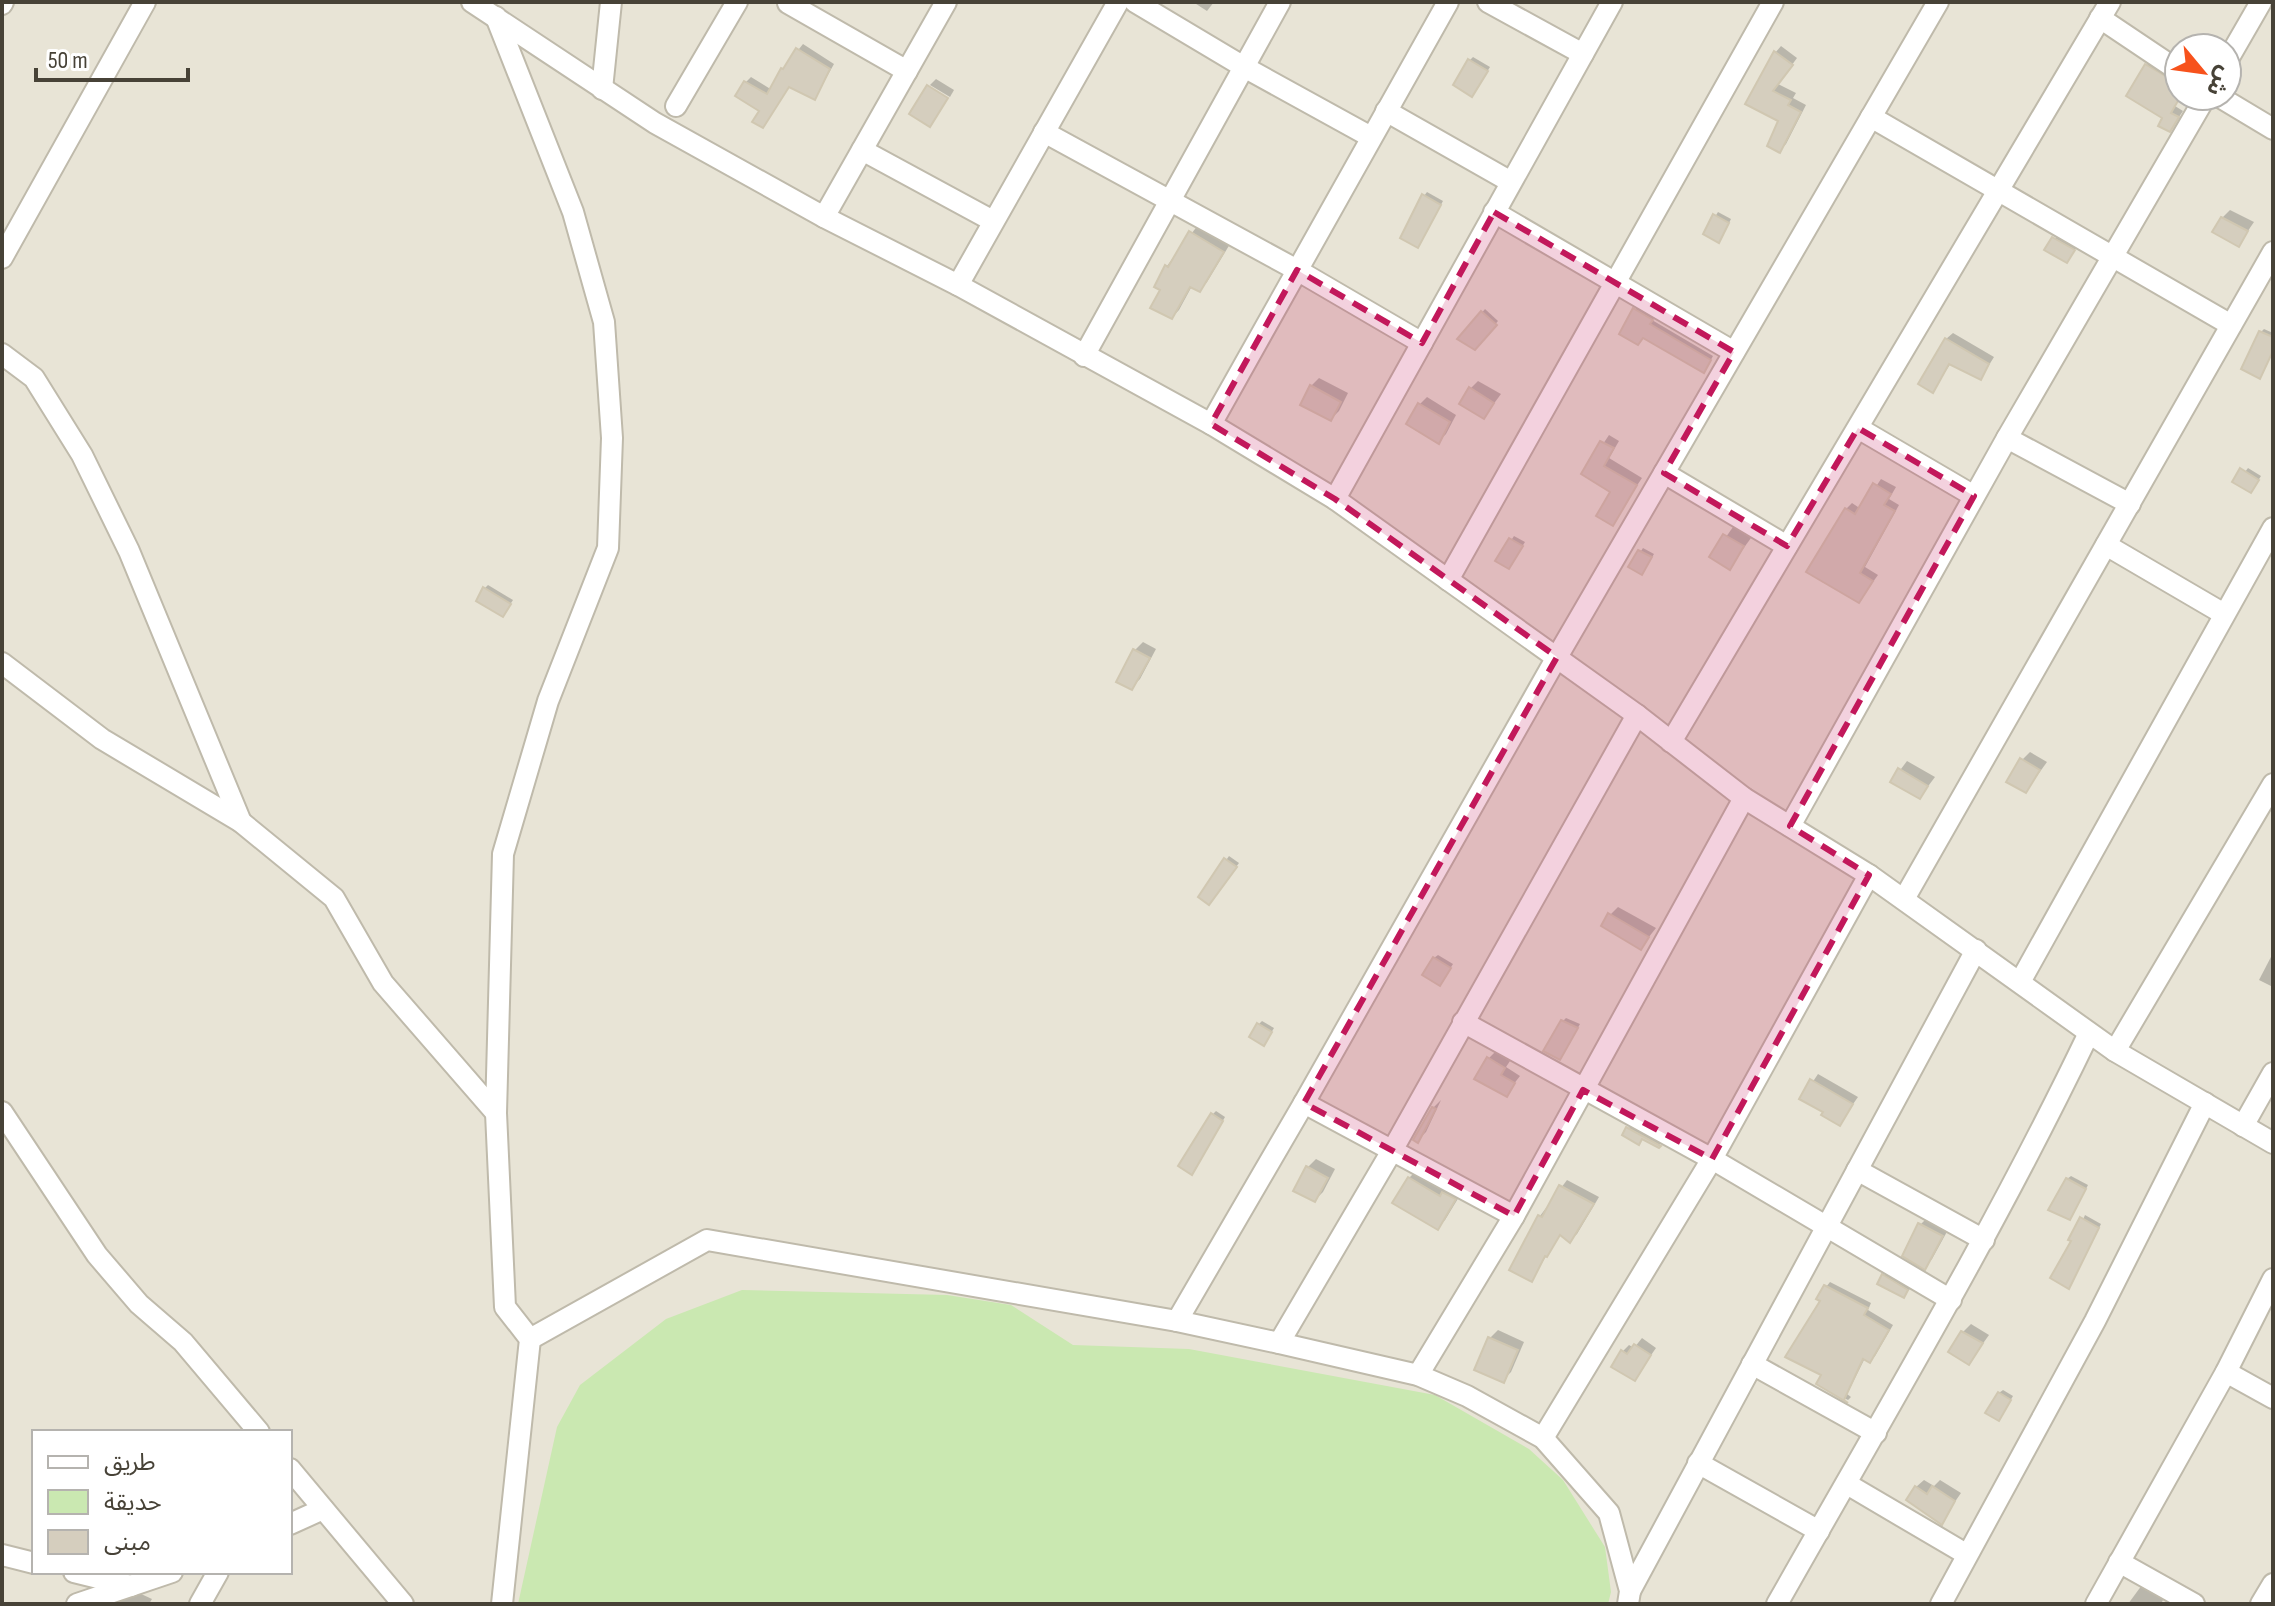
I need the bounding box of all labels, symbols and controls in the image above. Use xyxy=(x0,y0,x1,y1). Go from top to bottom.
scale bar xyxy=(36,32,188,82)
north arrow xyxy=(2163,32,2243,112)
text: 50 m xyxy=(48,46,88,75)
text: ش xyxy=(2200,61,2238,101)
legend xyxy=(32,1430,292,1574)
text: طريق xyxy=(104,1448,156,1477)
text: حديقة xyxy=(104,1488,162,1517)
text: مبنى xyxy=(104,1528,151,1557)

